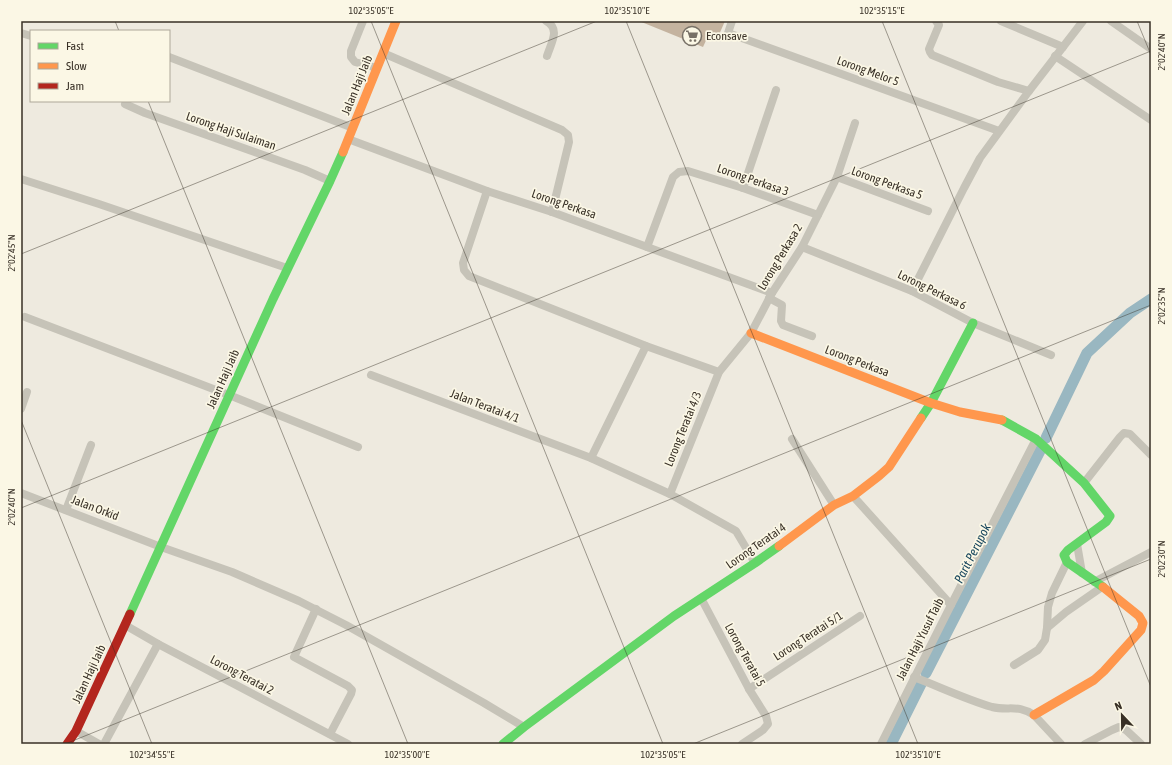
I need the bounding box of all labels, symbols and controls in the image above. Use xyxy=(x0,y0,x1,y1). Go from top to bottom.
text: 102°35'05"E xyxy=(349,5,394,16)
text: 102°35'10"E xyxy=(605,5,650,16)
text: 102°35'15"E xyxy=(860,5,905,16)
supermarket icon: Econsave xyxy=(681,25,703,47)
place label: Econsave xyxy=(706,29,747,43)
legend xyxy=(30,30,170,102)
text: 2°02'40"N xyxy=(1156,33,1167,71)
text: Fast xyxy=(66,39,84,53)
street label: Jalan Haji Jaib xyxy=(339,53,375,117)
street label: Lorong Melor 5 xyxy=(835,53,901,89)
text: Slow xyxy=(66,59,87,73)
text: Jam xyxy=(66,79,84,93)
street label: Lorong Haji Sulaiman xyxy=(184,109,278,153)
street label: Lorong Perkasa 3 xyxy=(715,161,791,199)
street label: Lorong Perkasa 5 xyxy=(849,164,925,202)
street label: Lorong Perkasa xyxy=(530,186,598,222)
street label: Lorong Perkasa 2 xyxy=(755,221,805,293)
text: 2°02'45"N xyxy=(6,234,17,272)
street label: Lorong Perkasa 6 xyxy=(895,267,969,313)
text: 2°02'35"N xyxy=(1156,287,1167,325)
street label: Lorong Perkasa xyxy=(823,342,891,380)
street label: Jalan Haji Jaib xyxy=(204,347,242,411)
street label: Jalan Teratai 4/1 xyxy=(448,386,522,426)
street label: Lorong Teratai 4/3 xyxy=(662,389,704,469)
text: 2°02'40"N xyxy=(6,488,17,526)
street label: Jalan Orkid xyxy=(69,493,121,523)
street label: Lorong Teratai 4 xyxy=(723,520,789,572)
water label: Parit Perupok xyxy=(951,521,994,586)
text: 2°02'30"N xyxy=(1156,540,1167,578)
street label: Jalan Haji Yusuf Taib xyxy=(893,595,947,682)
street label: Lorong Teratai 5/1 xyxy=(771,608,846,664)
street label: Lorong Teratai 5 xyxy=(722,621,768,689)
street label: Jalan Haji Jaib xyxy=(69,642,109,706)
street label: Lorong Teratai 2 xyxy=(208,652,276,698)
north arrow xyxy=(1102,695,1142,735)
text: N xyxy=(1113,699,1124,713)
text: 102°34'55"E xyxy=(130,749,175,760)
text: 102°35'00"E xyxy=(385,749,430,760)
text: 102°35'05"E xyxy=(641,749,686,760)
text: 102°35'10"E xyxy=(896,749,941,760)

